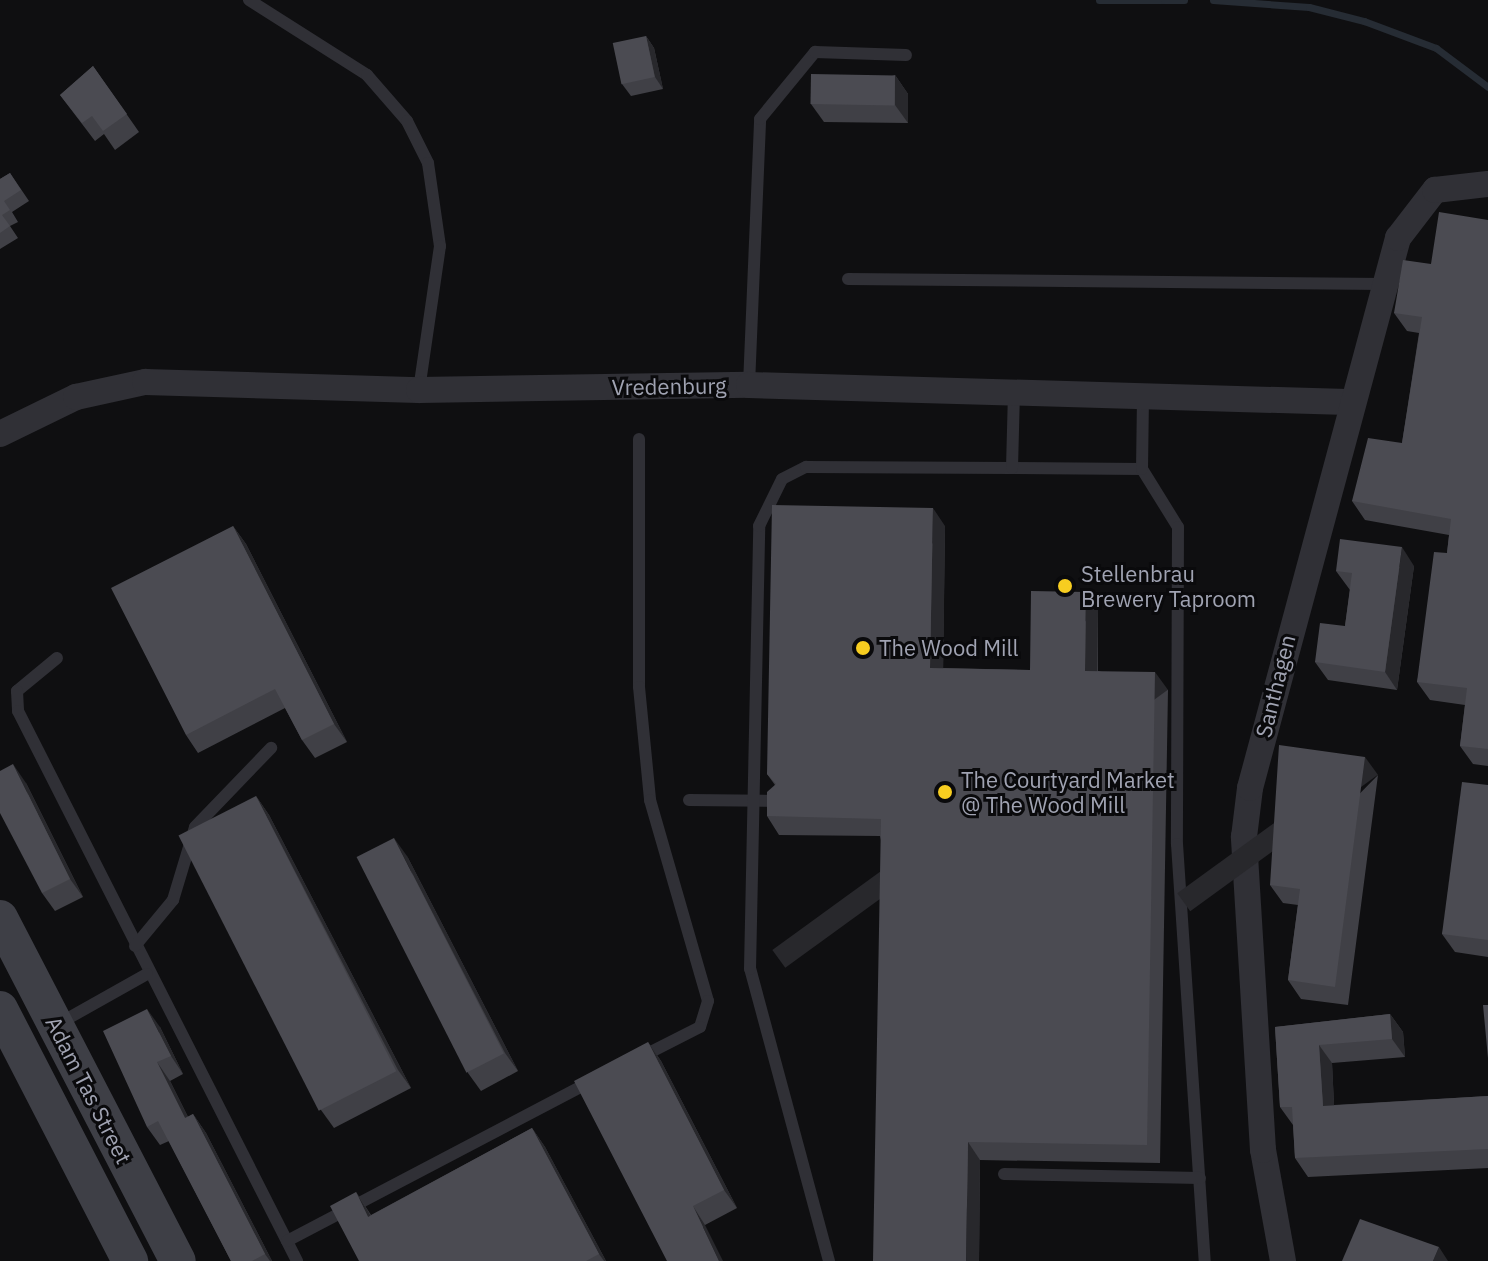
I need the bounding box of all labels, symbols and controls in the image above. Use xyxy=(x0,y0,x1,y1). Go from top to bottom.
street label: Vredenburg xyxy=(611,372,727,400)
place label: Stellenbrau Brewery Taproom xyxy=(1081,560,1256,612)
marker: Stellenbrau Brewery Taproom xyxy=(1056,577,1074,595)
street label: Santhagen xyxy=(1249,632,1301,740)
place label: The Wood Mill xyxy=(879,635,1018,661)
marker: The Wood Mill xyxy=(854,639,872,657)
place label: The Courtyard Market @ The Wood Mill xyxy=(961,766,1175,818)
marker: The Courtyard Market @ The Wood Mill xyxy=(936,783,954,801)
street label: Adam Tas Street xyxy=(40,1012,138,1168)

